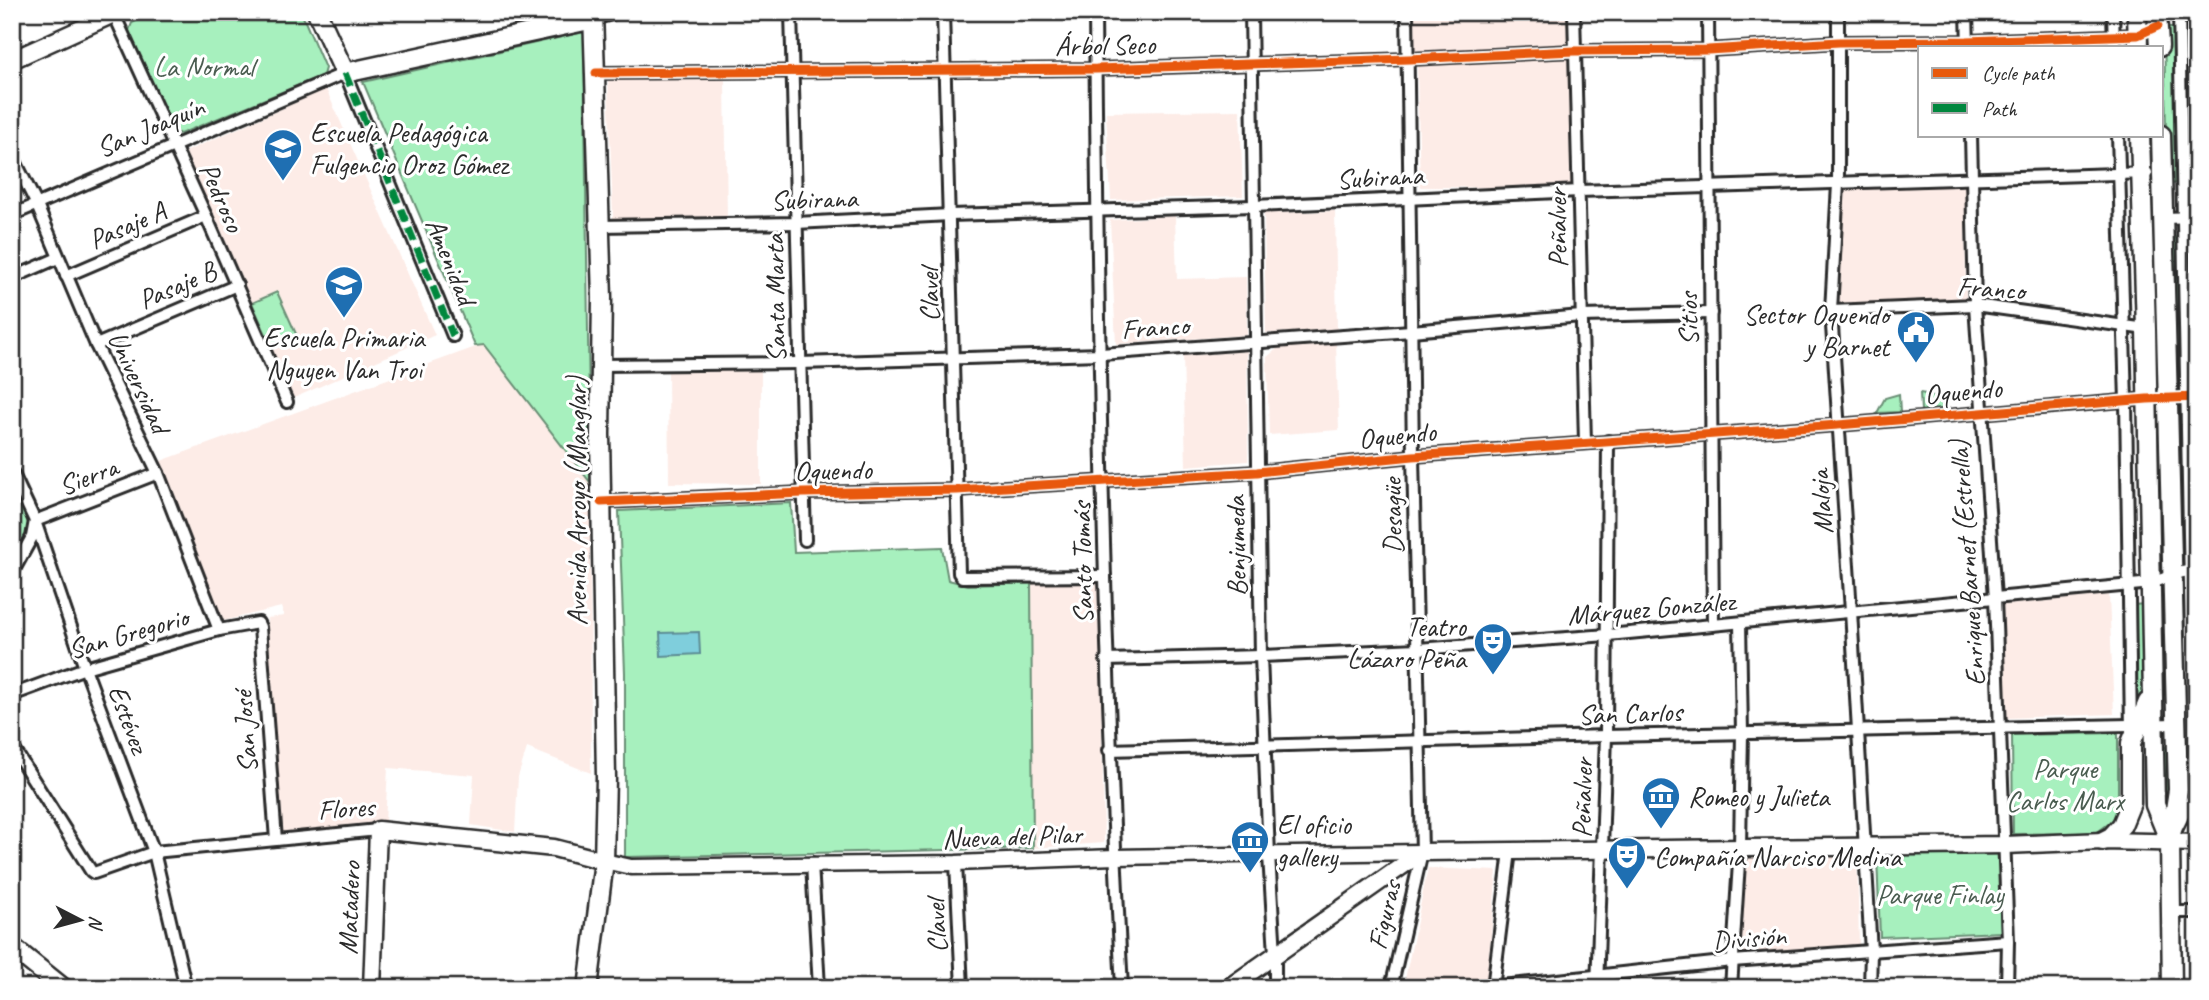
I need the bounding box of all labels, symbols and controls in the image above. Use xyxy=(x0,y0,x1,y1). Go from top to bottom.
street label: Árbol Seco xyxy=(1055,27,1158,63)
legend xyxy=(1918,46,2164,136)
park label: La Normal xyxy=(154,49,259,84)
text: Cycle path xyxy=(1982,60,2055,86)
street label: San Joaquín xyxy=(91,88,210,165)
text: Path xyxy=(1982,96,2018,122)
place label: Escuela Pedagógica Fulgencio Oroz Gómez xyxy=(310,115,510,182)
school or university icon: Escuela Pedagógica Fulgencio Oroz Gómez xyxy=(262,127,304,182)
street label: Pedroso xyxy=(191,157,253,239)
street label: Subirana xyxy=(1336,157,1426,197)
street label: Subirana xyxy=(770,180,860,218)
street label: Peñalver xyxy=(1539,186,1575,268)
street label: Pasaje A xyxy=(83,192,173,257)
street label: Amenidad xyxy=(418,213,486,313)
street label: Santa Marta xyxy=(756,232,794,363)
street label: Pasaje B xyxy=(133,252,223,317)
street label: Clavel xyxy=(911,263,947,322)
school or university icon: Escuela Primaria Nguyen Van Troi xyxy=(323,264,365,319)
street label: Franco xyxy=(1956,268,2029,308)
street label: Sitios xyxy=(1670,290,1706,346)
place label: Sector Oquendo y Barnet xyxy=(1743,297,1892,364)
street label: Franco xyxy=(1120,307,1193,347)
public building icon: Sector Oquendo y Barnet xyxy=(1895,309,1937,364)
place label: Escuela Primaria Nguyen Van Troi xyxy=(263,320,426,387)
street label: Universidad xyxy=(100,325,180,442)
street label: Oquendo xyxy=(1923,370,2005,412)
street label: Avenida Arroyo (Manglar) xyxy=(559,375,594,625)
street label: Oquendo xyxy=(1357,413,1439,456)
street label: Enrique Barnet (Estrella) xyxy=(1941,437,1993,687)
street label: Sierra xyxy=(54,448,125,503)
street label: Oquendo xyxy=(794,452,874,488)
street label: Maloja xyxy=(1801,466,1841,535)
street label: Desagüe xyxy=(1374,476,1410,554)
street label: Benjumeda xyxy=(1218,494,1254,596)
street label: Santo Tomás xyxy=(1063,499,1101,624)
street label: Márquez González xyxy=(1566,583,1738,633)
street label: San Gregorio xyxy=(64,598,195,667)
place label: Teatro Lázaro Peña xyxy=(1347,609,1468,676)
theatre icon: Teatro Lázaro Peña xyxy=(1472,621,1514,676)
street label: Estévez xyxy=(101,680,158,760)
street label: San José xyxy=(224,686,265,774)
street label: San Carlos xyxy=(1577,694,1685,732)
park label: Parque Carlos Marx xyxy=(2006,751,2126,818)
street label: Peñalver xyxy=(1564,756,1600,838)
museum icon: Romeo y Julieta xyxy=(1640,775,1682,830)
place label: Romeo y Julieta xyxy=(1688,779,1831,814)
street label: Flores xyxy=(317,788,378,827)
place label: El oficio gallery xyxy=(1277,807,1353,874)
street label: Nueva del Pilar xyxy=(941,816,1084,856)
museum icon: El oficio gallery xyxy=(1229,819,1271,874)
theatre icon: Compañía Narciso Medina xyxy=(1606,835,1648,890)
place label: Compañía Narciso Medina xyxy=(1654,839,1903,874)
street label: Matadero xyxy=(330,859,368,955)
street label: Figuras xyxy=(1359,875,1409,953)
park label: Parque Finlay xyxy=(1876,877,2006,912)
north arrow xyxy=(46,884,116,954)
street label: Clavel xyxy=(917,893,955,954)
text: N xyxy=(83,915,108,932)
street label: División xyxy=(1711,917,1789,959)

